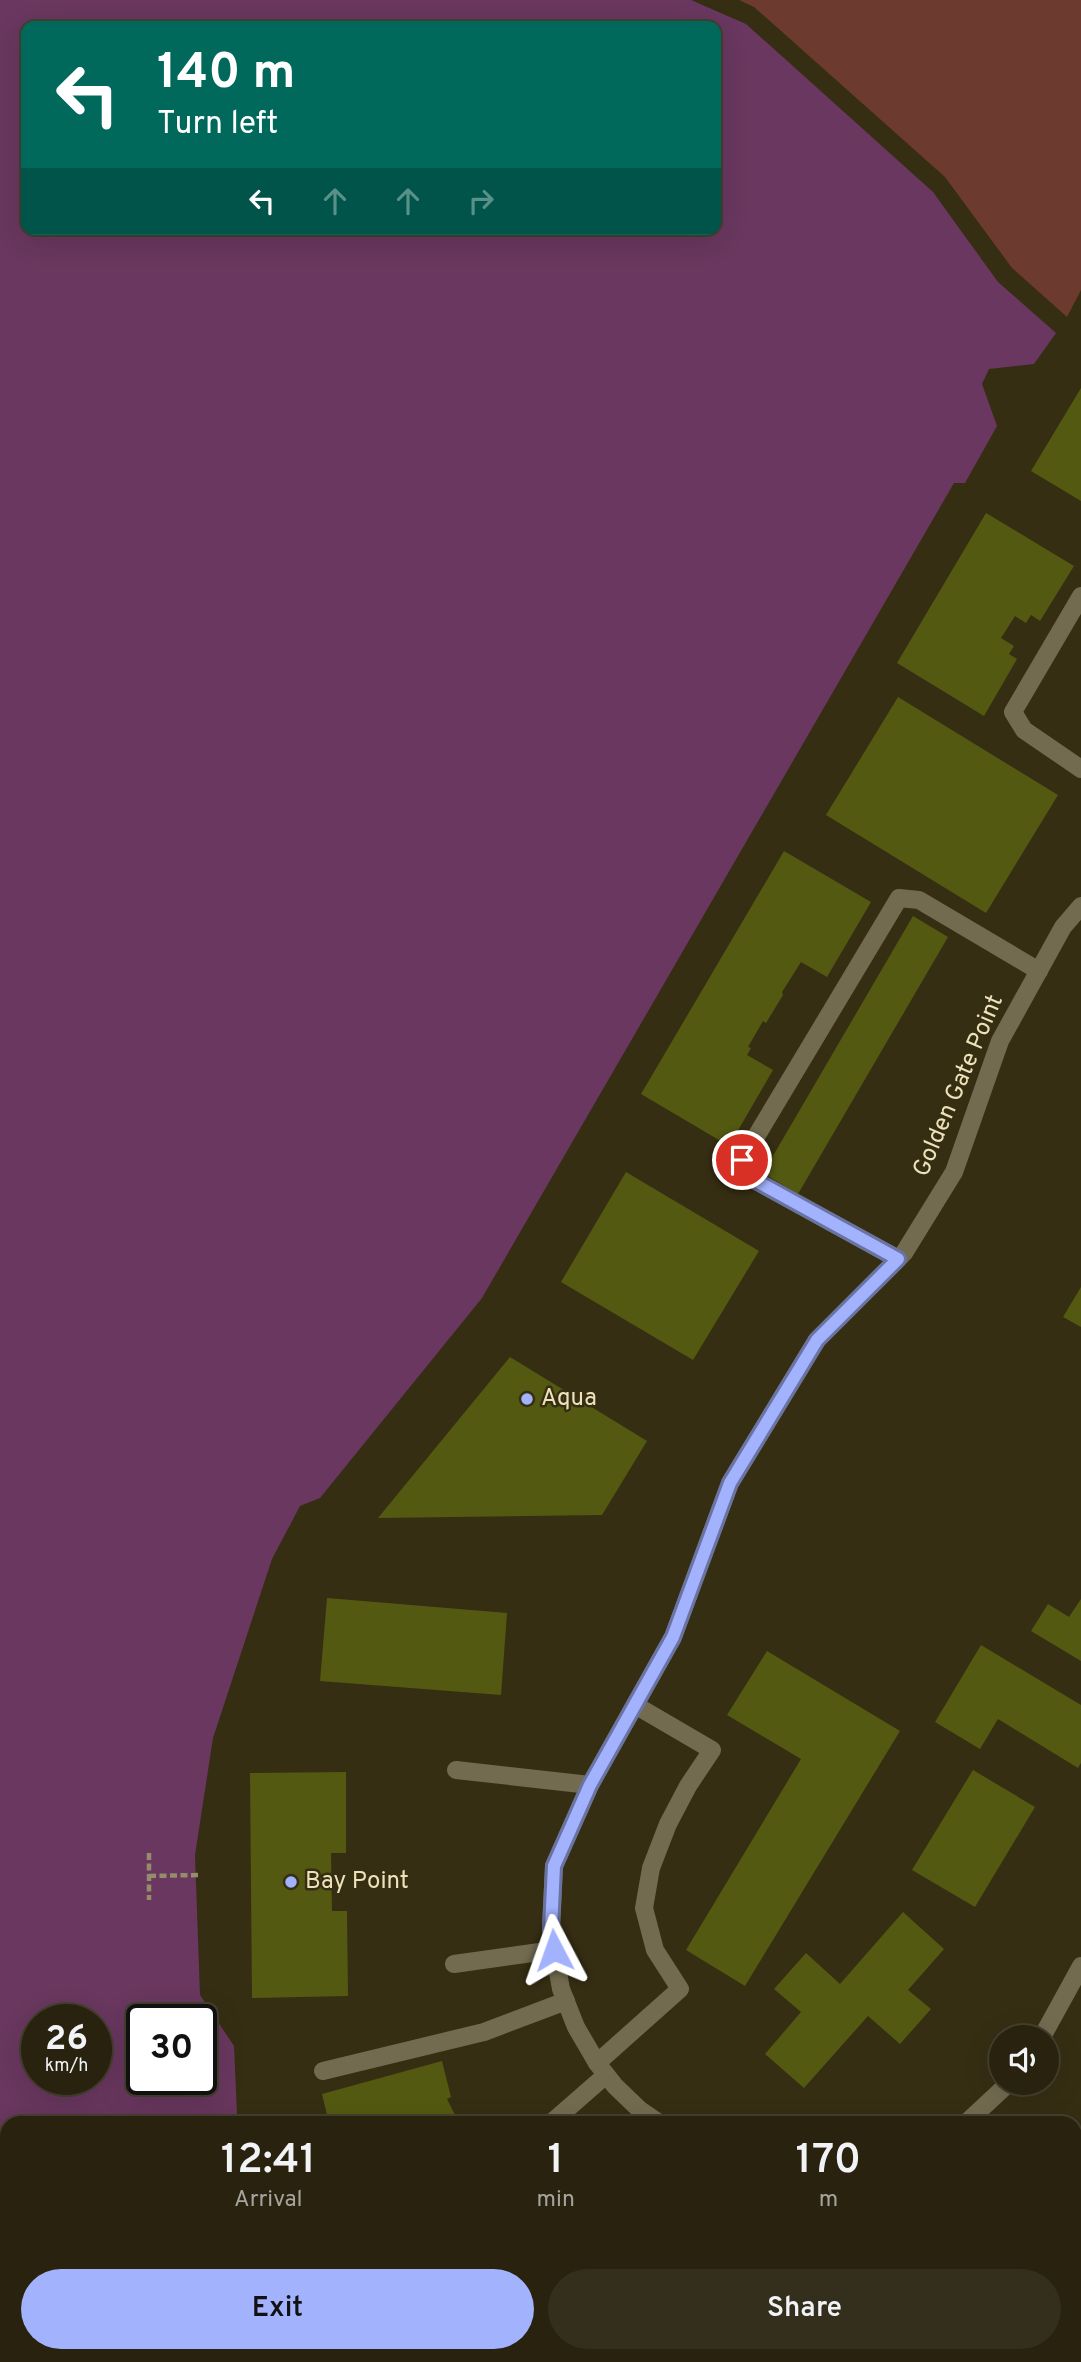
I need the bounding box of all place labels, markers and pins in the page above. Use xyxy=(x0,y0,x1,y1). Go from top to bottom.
pin xyxy=(712,1130,772,1190)
place label: Aqua xyxy=(541,1384,597,1414)
marker: Aqua xyxy=(519,1391,535,1407)
place label: Bay Point xyxy=(305,1867,409,1897)
marker: Bay Point xyxy=(283,1874,299,1890)

